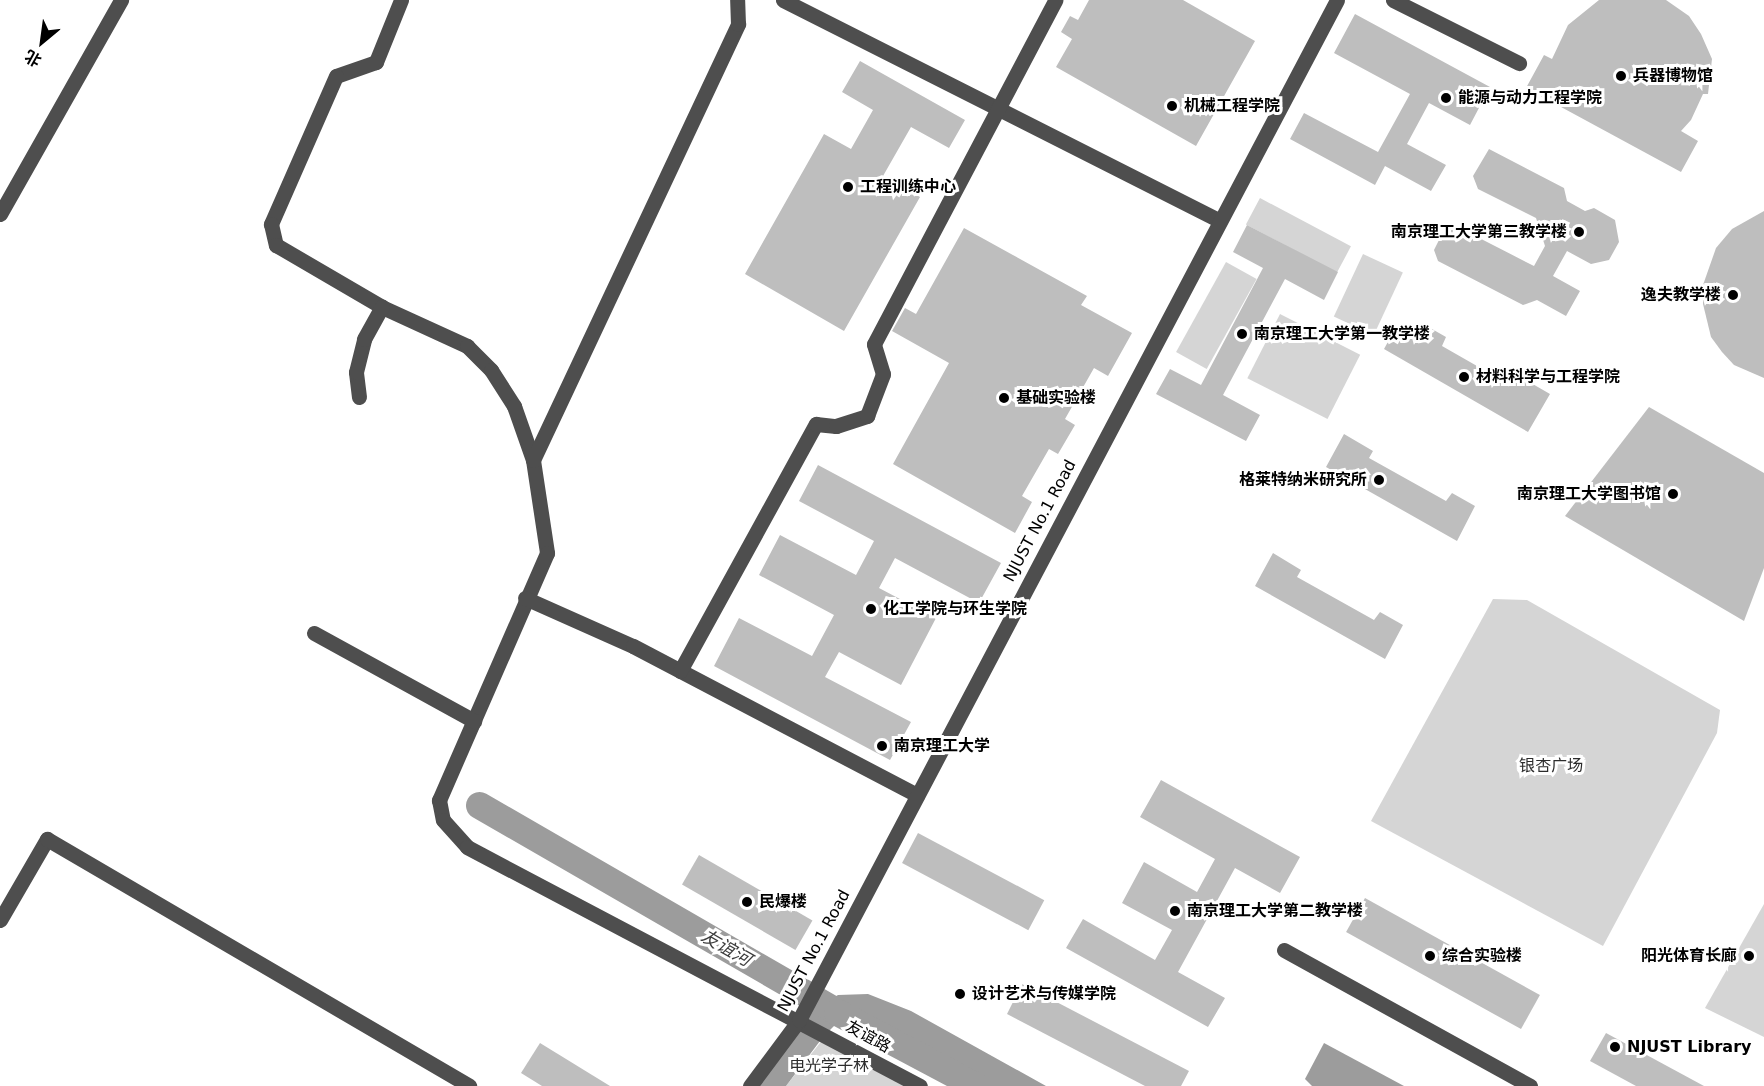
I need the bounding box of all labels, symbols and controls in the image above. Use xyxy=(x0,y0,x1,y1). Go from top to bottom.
north arrow xyxy=(12,12,72,72)
text: 北 xyxy=(21,46,45,70)
place label: 兵器博物馆 xyxy=(1633,66,1713,86)
marker: 兵器博物馆 xyxy=(1614,69,1628,83)
place label: 能源与动力工程学院 xyxy=(1458,88,1602,108)
marker: 能源与动力工程学院 xyxy=(1439,91,1453,105)
place label: 机械工程学院 xyxy=(1184,96,1280,116)
marker: 机械工程学院 xyxy=(1165,99,1179,113)
place label: 工程训练中心 xyxy=(860,177,956,197)
marker: 工程训练中心 xyxy=(841,180,855,194)
place label: 南京理工大学第三教学楼 xyxy=(1391,222,1567,242)
marker: 南京理工大学第三教学楼 xyxy=(1572,225,1586,239)
place label: 逸夫教学楼 xyxy=(1641,285,1721,305)
marker: 逸夫教学楼 xyxy=(1726,288,1740,302)
place label: 南京理工大学第一教学楼 xyxy=(1254,324,1430,344)
marker: 南京理工大学第一教学楼 xyxy=(1235,327,1249,341)
place label: 材料科学与工程学院 xyxy=(1476,367,1620,387)
marker: 材料科学与工程学院 xyxy=(1457,370,1471,384)
place label: 基础实验楼 xyxy=(1016,388,1096,408)
marker: 基础实验楼 xyxy=(997,391,1011,405)
street label: NJUST No.1 Road xyxy=(1000,457,1080,585)
place label: 格莱特纳米研究所 xyxy=(1239,470,1367,490)
marker: 格莱特纳米研究所 xyxy=(1372,473,1386,487)
place label: 南京理工大学图书馆 xyxy=(1517,484,1661,504)
marker: 南京理工大学图书馆 xyxy=(1666,487,1680,501)
place label: 化工学院与环生学院 xyxy=(883,599,1027,619)
marker: 化工学院与环生学院 xyxy=(864,602,878,616)
place label: 南京理工大学 xyxy=(894,736,990,756)
marker: 南京理工大学 xyxy=(875,739,889,753)
park label: 银杏广场 xyxy=(1519,756,1583,776)
street label: NJUST No.1 Road xyxy=(774,887,854,1015)
place label: 民爆楼 xyxy=(759,892,807,912)
marker: 民爆楼 xyxy=(740,895,754,909)
place label: 南京理工大学第二教学楼 xyxy=(1187,901,1363,921)
marker: 南京理工大学第二教学楼 xyxy=(1168,904,1182,918)
water label: 友谊河 xyxy=(697,925,755,971)
place label: 综合实验楼 xyxy=(1442,946,1522,966)
place label: 阳光体育长廊 xyxy=(1641,946,1737,966)
marker: 综合实验楼 xyxy=(1423,949,1437,963)
marker: 阳光体育长廊 xyxy=(1742,949,1756,963)
place label: 设计艺术与传媒学院 xyxy=(972,984,1116,1004)
marker: 设计艺术与传媒学院 xyxy=(953,987,967,1001)
street label: 友谊路 xyxy=(842,1017,894,1057)
place label: NJUST Library xyxy=(1627,1037,1751,1057)
marker: NJUST Library xyxy=(1608,1040,1622,1054)
park label: 电光学子林 xyxy=(789,1056,869,1076)

